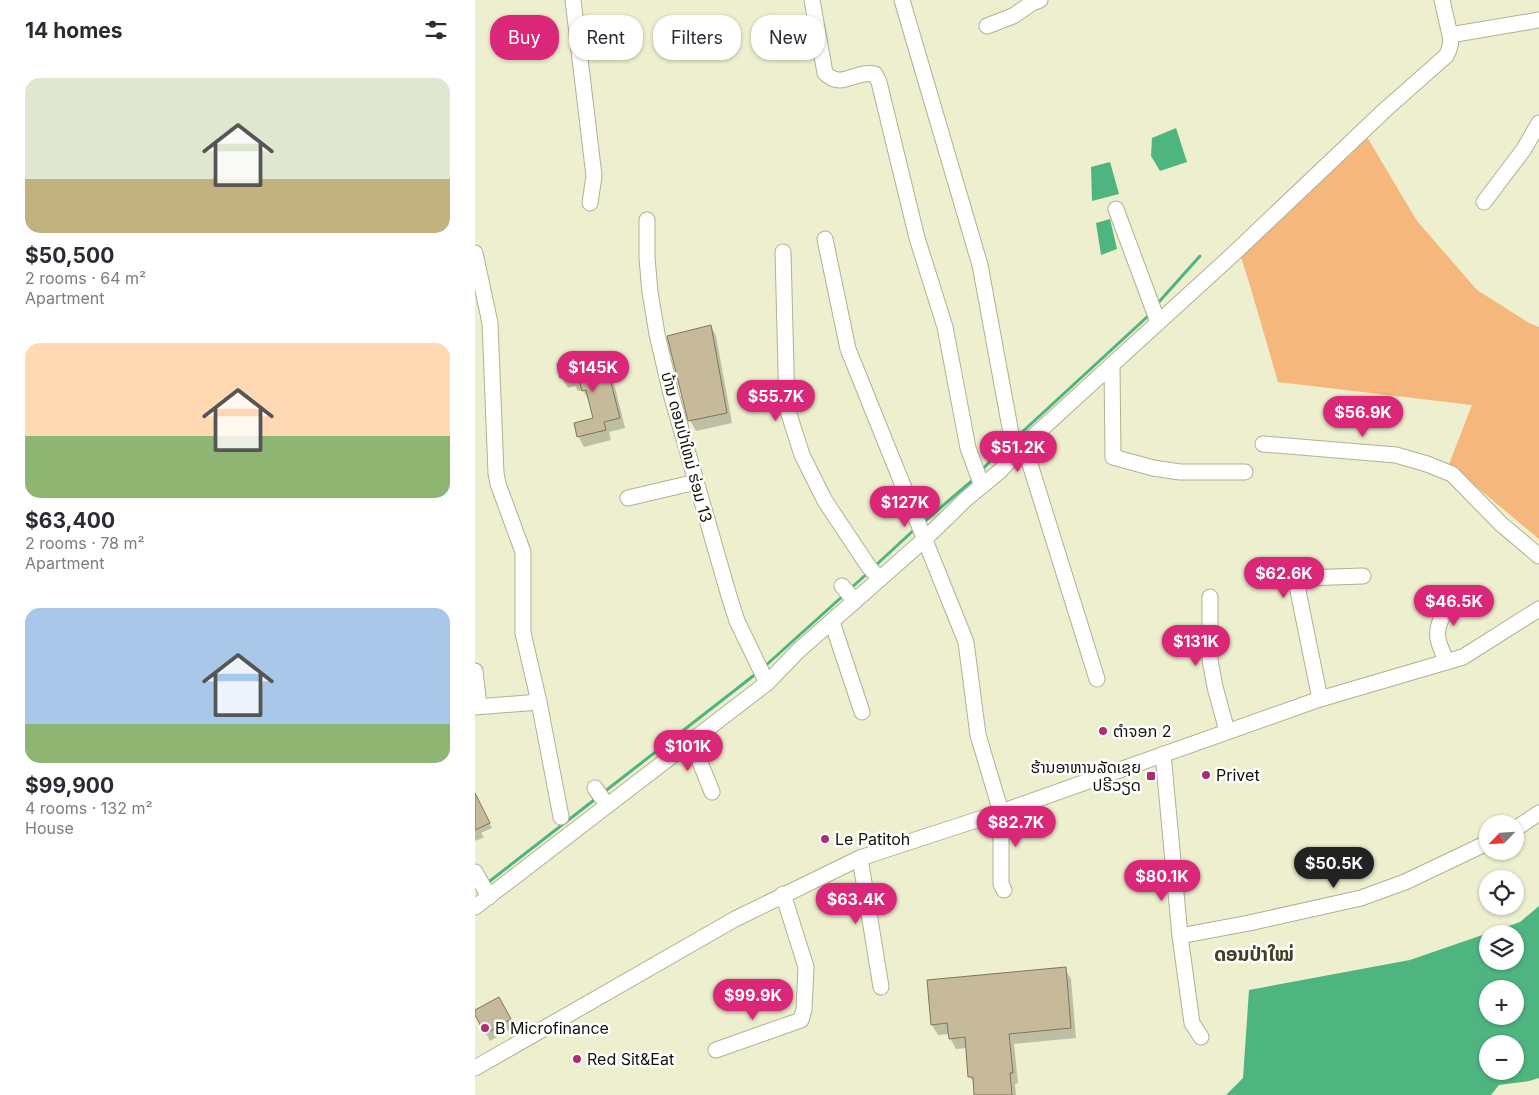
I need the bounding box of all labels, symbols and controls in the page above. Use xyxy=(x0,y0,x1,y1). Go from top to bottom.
chip: Buy xyxy=(490,15,559,60)
chip: Rent xyxy=(569,15,643,60)
chip: Filters xyxy=(653,15,741,60)
chip: New xyxy=(751,15,825,60)
icon: filters xyxy=(422,16,450,44)
text: 14 homes xyxy=(25,18,123,43)
icon: home xyxy=(193,110,283,200)
text: $50,500 xyxy=(25,243,114,268)
text: 2 rooms · 64 m² xyxy=(25,268,146,288)
text: Apartment xyxy=(25,288,105,308)
pin: $145K xyxy=(558,350,628,393)
text: $145K xyxy=(568,357,618,377)
street label: ບ້ານ ດອນປ່າໃຫມ່ ຮ່ອມ 13 xyxy=(657,369,717,525)
icon: home xyxy=(193,375,283,465)
pin: $55.7K xyxy=(735,380,817,422)
text: $55.7K xyxy=(748,386,804,406)
pin: $56.9K xyxy=(1322,396,1404,438)
text: $56.9K xyxy=(1334,402,1392,422)
pin: $51.2K xyxy=(977,430,1059,473)
text: $51.2K xyxy=(991,437,1045,457)
pin: $127K xyxy=(870,486,940,528)
text: $127K xyxy=(881,492,929,512)
text: $63,400 xyxy=(25,508,115,533)
text: 2 rooms · 78 m² xyxy=(25,533,145,553)
text: Apartment xyxy=(25,553,105,573)
pin: $62.6K xyxy=(1243,556,1325,599)
text: $62.6K xyxy=(1255,563,1313,583)
pin: $46.5K xyxy=(1413,584,1495,627)
text: $46.5K xyxy=(1425,591,1483,611)
pin: $131K xyxy=(1161,624,1231,667)
text: $131K xyxy=(1173,631,1219,651)
icon: home xyxy=(193,640,283,730)
place label: ຕຳຈອກ 2 xyxy=(1113,721,1172,741)
marker: ຕຳຈອກ 2 xyxy=(1097,725,1109,737)
pin: $101K xyxy=(653,730,723,772)
text: $101K xyxy=(665,736,711,756)
place label: ຮ້ານອາຫານລັດເຊຍ ປຣີວຽດ xyxy=(1031,757,1141,796)
place label: Privet xyxy=(1216,765,1260,785)
marker: Privet xyxy=(1200,769,1212,781)
marker: ຮ້ານອາຫານລັດເຊຍ ປຣີວຽດ xyxy=(1145,770,1157,782)
text: $99,900 xyxy=(25,773,114,798)
text: 4 rooms · 132 m² xyxy=(25,798,153,818)
pin: $82.7K xyxy=(975,806,1057,848)
text: $82.7K xyxy=(988,812,1044,832)
north arrow xyxy=(1479,815,1524,860)
map controls xyxy=(1479,815,1524,1080)
text: House xyxy=(25,818,74,838)
place label: Le Patitoh xyxy=(835,829,910,849)
marker: Le Patitoh xyxy=(819,833,831,845)
pin: $50.5K xyxy=(1293,846,1375,889)
text: $50.5K xyxy=(1305,853,1363,873)
pin: $80.1K xyxy=(1121,860,1203,902)
text: $80.1K xyxy=(1135,866,1189,886)
button: locate xyxy=(1479,870,1524,915)
pin: $63.4K xyxy=(815,882,897,925)
text: $63.4K xyxy=(827,889,885,909)
button: layers xyxy=(1479,925,1524,970)
district label: ດອນປ່າໃໝ່ xyxy=(1214,943,1294,966)
pin: $99.9K xyxy=(712,978,794,1021)
button: + xyxy=(1479,980,1524,1025)
text: $99.9K xyxy=(724,985,782,1005)
place label: B Microfinance xyxy=(495,1018,609,1038)
marker: B Microfinance xyxy=(479,1022,491,1034)
button: − xyxy=(1479,1035,1524,1080)
place label: Red Sit&Eat xyxy=(587,1049,674,1069)
marker: Red Sit&Eat xyxy=(571,1053,583,1065)

